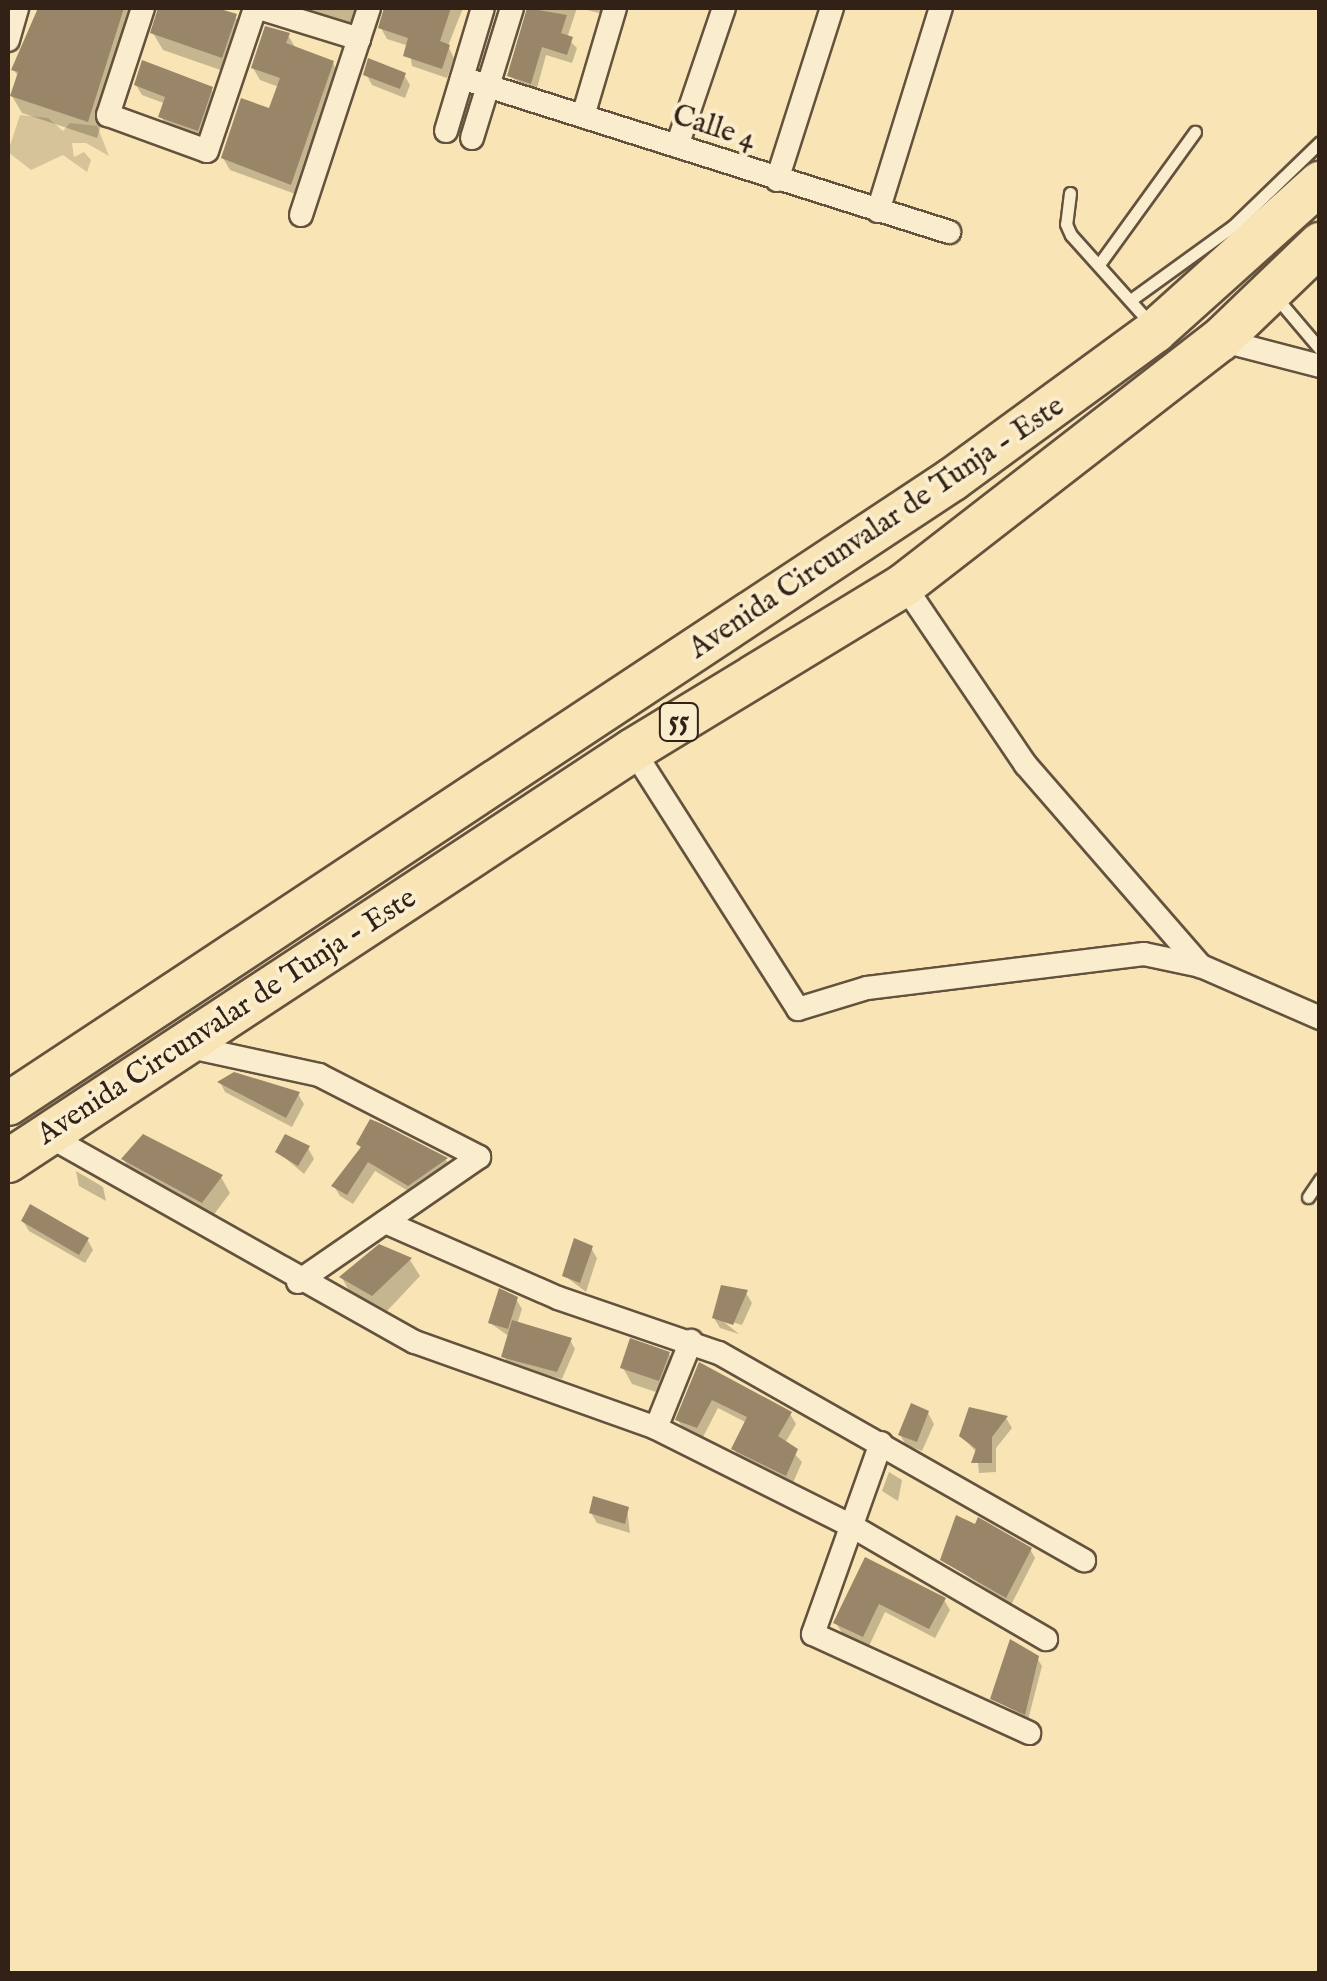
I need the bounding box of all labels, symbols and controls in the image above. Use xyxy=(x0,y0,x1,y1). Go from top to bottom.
street label: Calle 4 xyxy=(668,98,760,158)
street label: Avenida Circunvalar de Tunja - Este xyxy=(683,389,1071,667)
road number: 55 xyxy=(656,699,702,745)
street label: Avenida Circunvalar de Tunja - Este xyxy=(31,881,423,1153)

